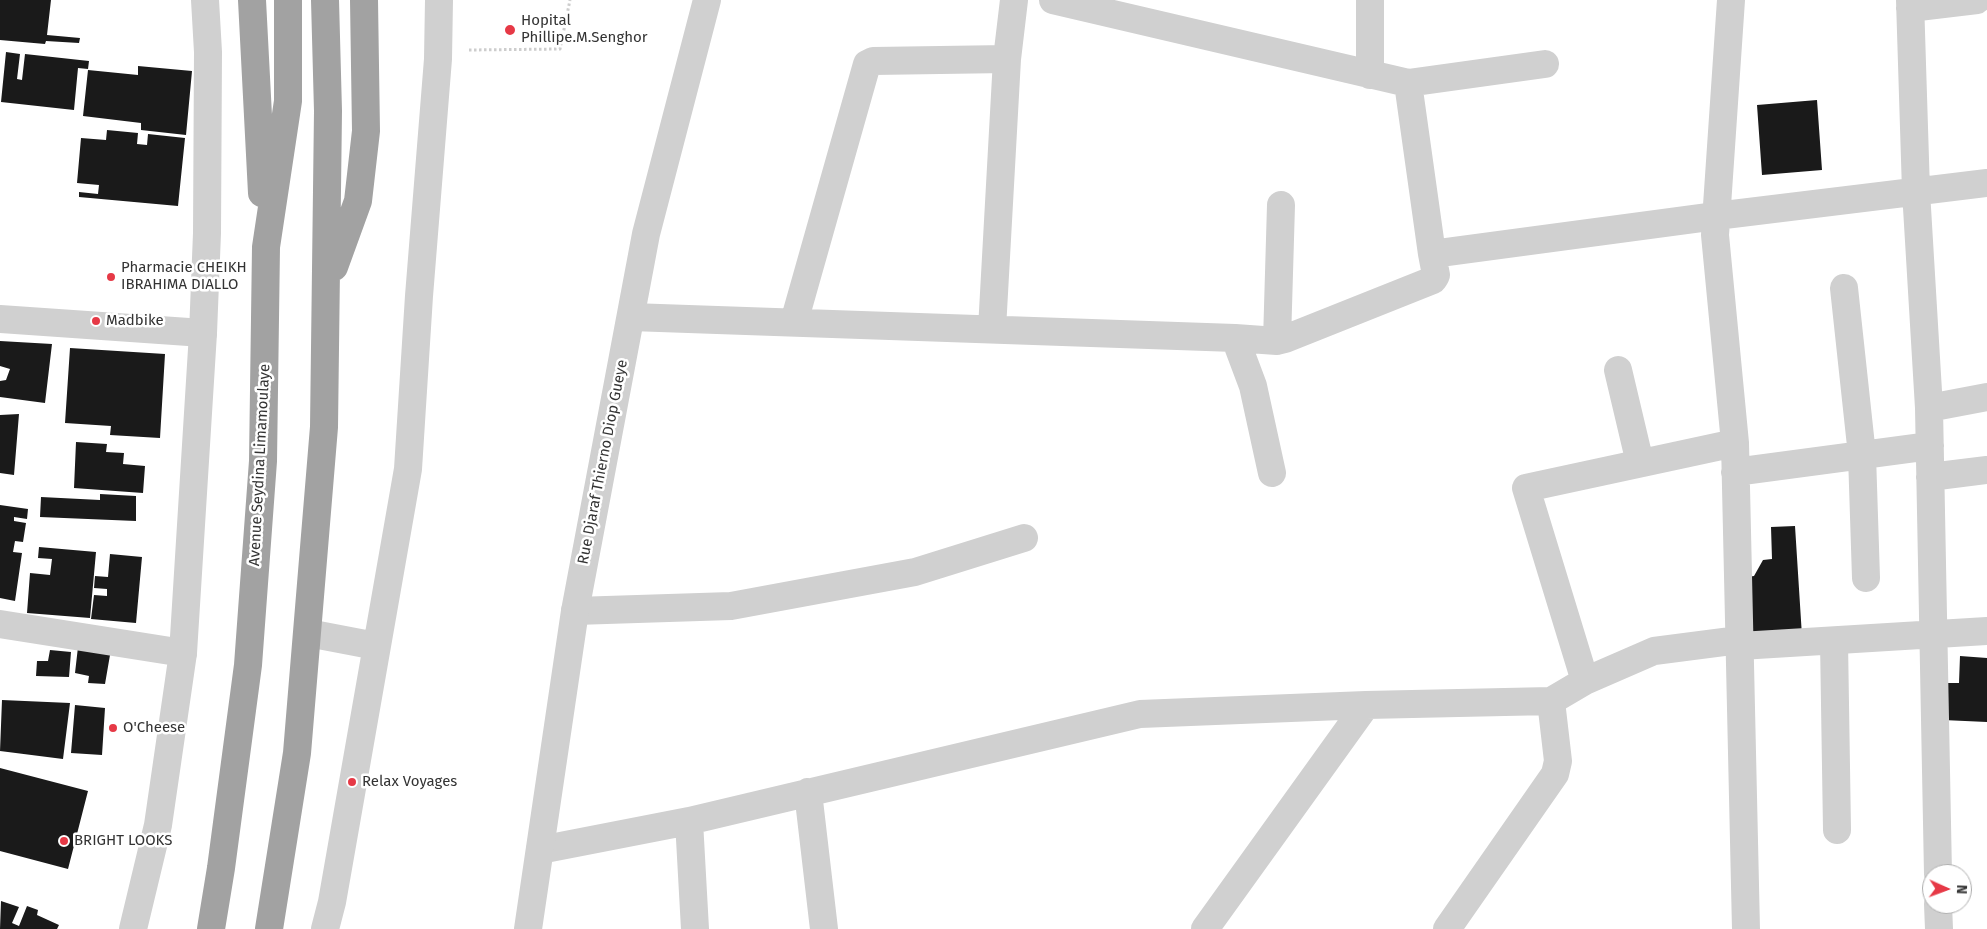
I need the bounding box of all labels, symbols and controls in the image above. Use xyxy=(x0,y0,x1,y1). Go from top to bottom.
place label: Hopital Phillipe.M.Senghor xyxy=(521,12,648,47)
marker: Hopital Phillipe.M.Senghor xyxy=(503,23,517,37)
place label: Pharmacie CHEIKH IBRAHIMA DIALLO xyxy=(121,259,247,294)
marker: Pharmacie CHEIKH IBRAHIMA DIALLO xyxy=(105,271,117,283)
place label: Madbike xyxy=(106,312,164,330)
marker: Madbike xyxy=(90,315,102,327)
street label: Rue Djaraf Thierno Diop Gueye xyxy=(574,358,632,566)
street label: Avenue Seydina Limamoulaye xyxy=(246,364,274,566)
place label: O'Cheese xyxy=(123,719,185,737)
marker: O'Cheese xyxy=(107,722,119,734)
place label: Relax Voyages xyxy=(362,773,457,791)
marker: Relax Voyages xyxy=(346,776,358,788)
place label: BRIGHT LOOKS xyxy=(74,832,172,850)
marker: BRIGHT LOOKS xyxy=(58,835,70,847)
north arrow xyxy=(1922,864,1972,914)
text: N xyxy=(1953,885,1970,894)

